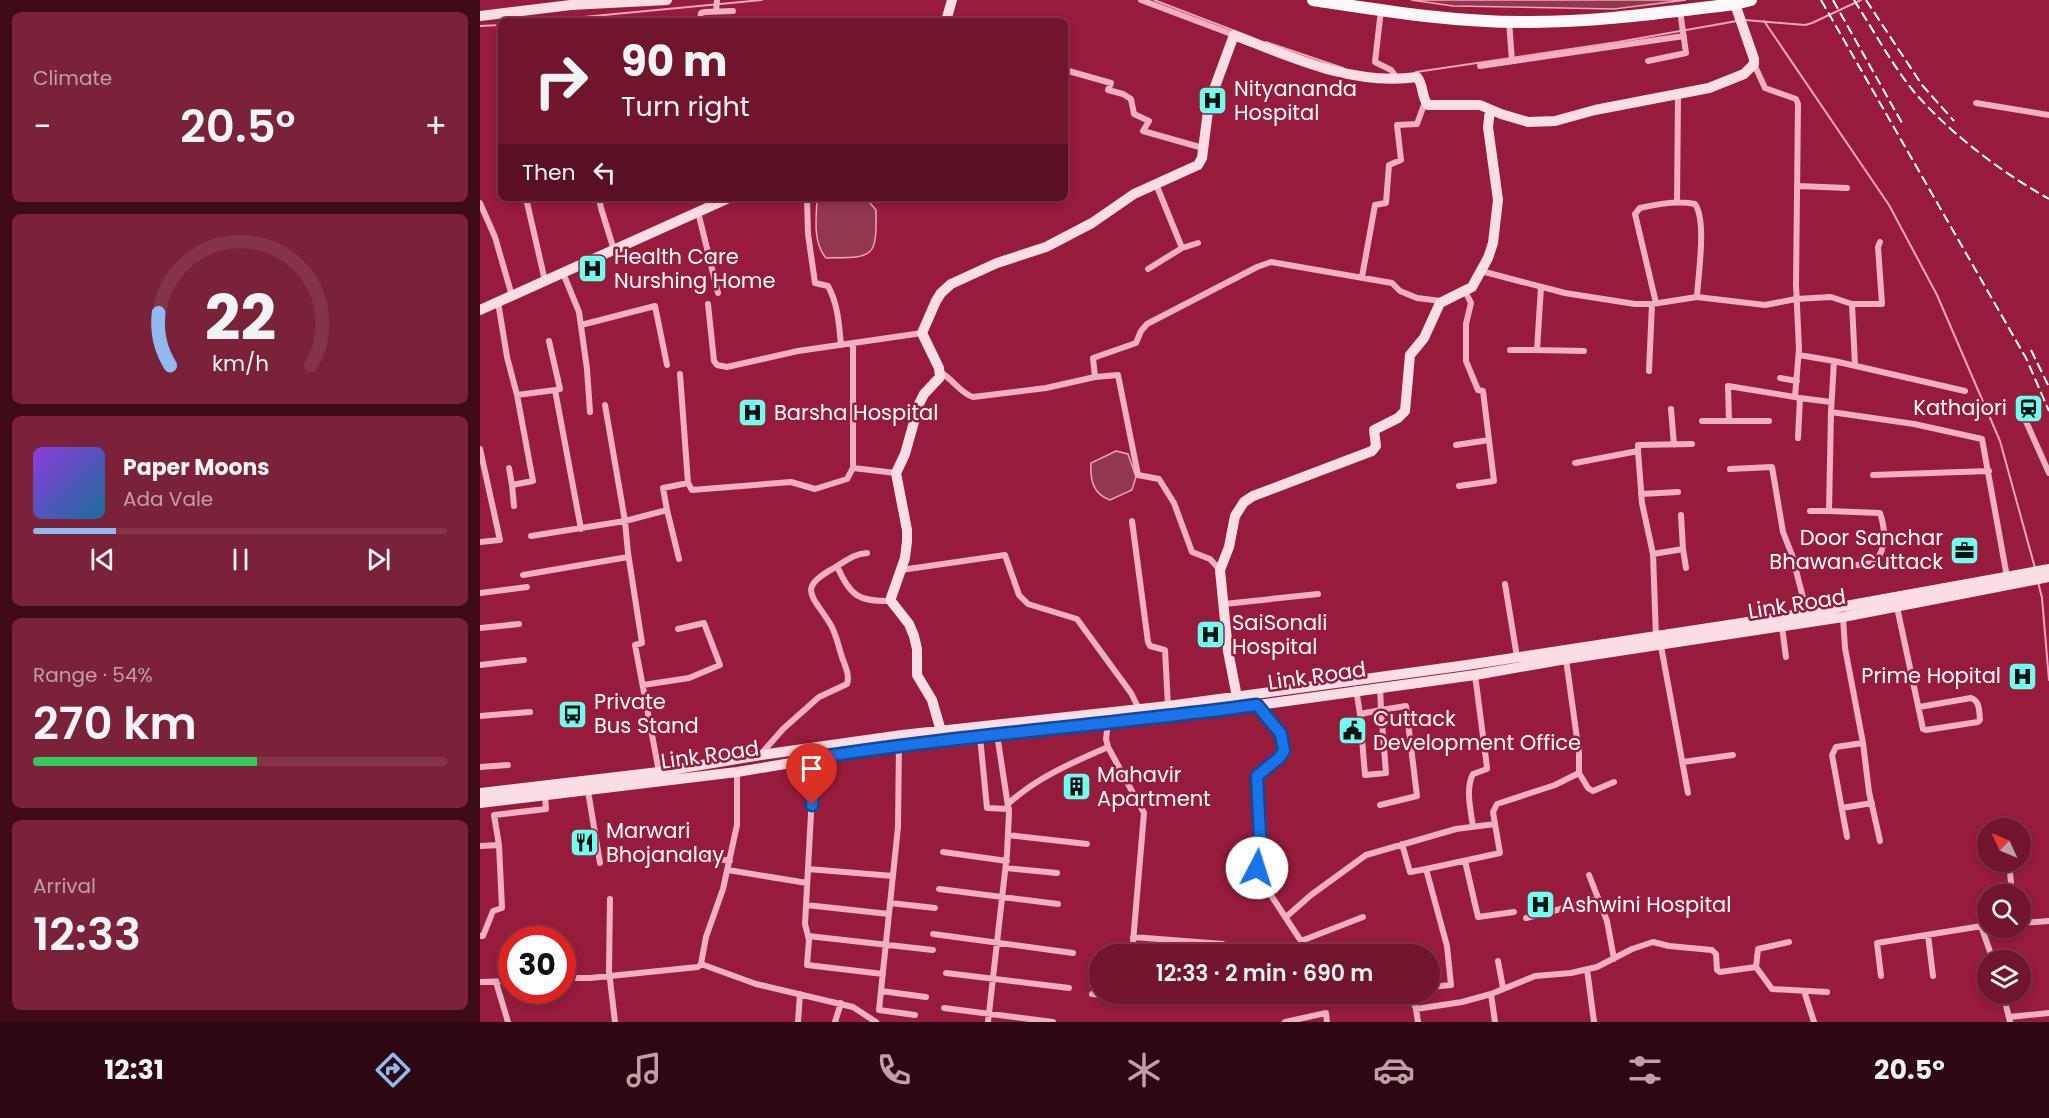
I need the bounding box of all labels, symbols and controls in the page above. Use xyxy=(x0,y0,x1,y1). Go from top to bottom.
text: 90 m xyxy=(621,32,728,91)
icon: right xyxy=(522,42,600,120)
text: Climate xyxy=(33,64,112,92)
place label: Nityananda Hospital xyxy=(1234,74,1357,127)
hospital icon: Nityananda Hospital xyxy=(1197,85,1229,117)
text: Turn right xyxy=(621,88,750,125)
text: 20.5° xyxy=(180,95,296,158)
text: − xyxy=(33,103,51,150)
text: + xyxy=(424,103,447,150)
icon: left xyxy=(588,156,621,189)
text: Then xyxy=(522,157,576,188)
place label: Health Care Nurshing Home xyxy=(614,242,775,295)
hospital icon: Health Care Nurshing Home xyxy=(577,253,609,285)
text: 22 xyxy=(204,274,276,362)
text: km/h xyxy=(211,348,269,379)
station icon: Kathajori xyxy=(2012,392,2044,424)
place label: Kathajori xyxy=(1913,393,2007,422)
hospital icon: Barsha Hospital xyxy=(737,397,769,429)
place label: Barsha Hospital xyxy=(774,398,938,427)
text: Paper Moons xyxy=(123,452,270,483)
text: Ada Vale xyxy=(123,485,213,513)
place label: Door Sanchar Bhawan Cuttack xyxy=(1769,523,1943,576)
office icon: Door Sanchar Bhawan Cuttack xyxy=(1948,534,1980,566)
icon: previous xyxy=(86,543,119,576)
icon: pause xyxy=(224,543,257,576)
icon: next xyxy=(362,543,395,576)
street label: Link Road xyxy=(1746,581,1848,626)
place label: SaiSonali Hospital xyxy=(1232,608,1327,661)
hospital icon: SaiSonali Hospital xyxy=(1195,619,1227,651)
street label: Link Road xyxy=(1266,654,1368,697)
hospital icon: Prime Hopital xyxy=(2006,660,2038,692)
text: Range · 54% xyxy=(33,661,153,689)
place label: Prime Hopital xyxy=(1861,661,2001,690)
place label: Private Bus Stand xyxy=(594,687,699,740)
text: 270 km xyxy=(33,692,197,755)
bus stop icon: Private Bus Stand xyxy=(557,698,589,730)
place label: Cuttack Development Office xyxy=(1373,704,1581,757)
public building icon: Cuttack Development Office xyxy=(1336,715,1368,747)
street label: Link Road xyxy=(659,733,761,776)
pin xyxy=(786,743,837,805)
icon: arrive xyxy=(795,752,828,785)
place label: Mahavir Apartment xyxy=(1097,760,1211,813)
building icon: Mahavir Apartment xyxy=(1060,771,1092,803)
place label: Marwari Bhojanalay xyxy=(606,816,724,869)
north arrow xyxy=(1977,818,2031,872)
map controls xyxy=(1977,818,2031,1004)
restaurant icon: Marwari Bhojanalay xyxy=(569,827,601,859)
position arrow xyxy=(1225,836,1289,900)
text: Arrival xyxy=(33,872,96,900)
button: search xyxy=(1977,884,2031,938)
hospital icon: Ashwini Hospital xyxy=(1524,889,1556,921)
place label: Ashwini Hospital xyxy=(1561,890,1731,919)
text: 12:33 xyxy=(33,903,141,966)
speed limit sign: 30 xyxy=(498,926,576,1004)
button: layers xyxy=(1977,950,2031,1004)
text: 12:33 · 2 min · 690 m xyxy=(1156,958,1373,989)
icon: directions xyxy=(372,1049,414,1091)
icon: music xyxy=(623,1049,665,1091)
icon: phone xyxy=(873,1049,915,1091)
icon: climate xyxy=(1123,1049,1165,1091)
icon: car xyxy=(1373,1049,1415,1091)
icon: filters xyxy=(1624,1049,1666,1091)
text: 12:31 xyxy=(104,1051,164,1088)
text: 20.5° xyxy=(1874,1051,1945,1088)

